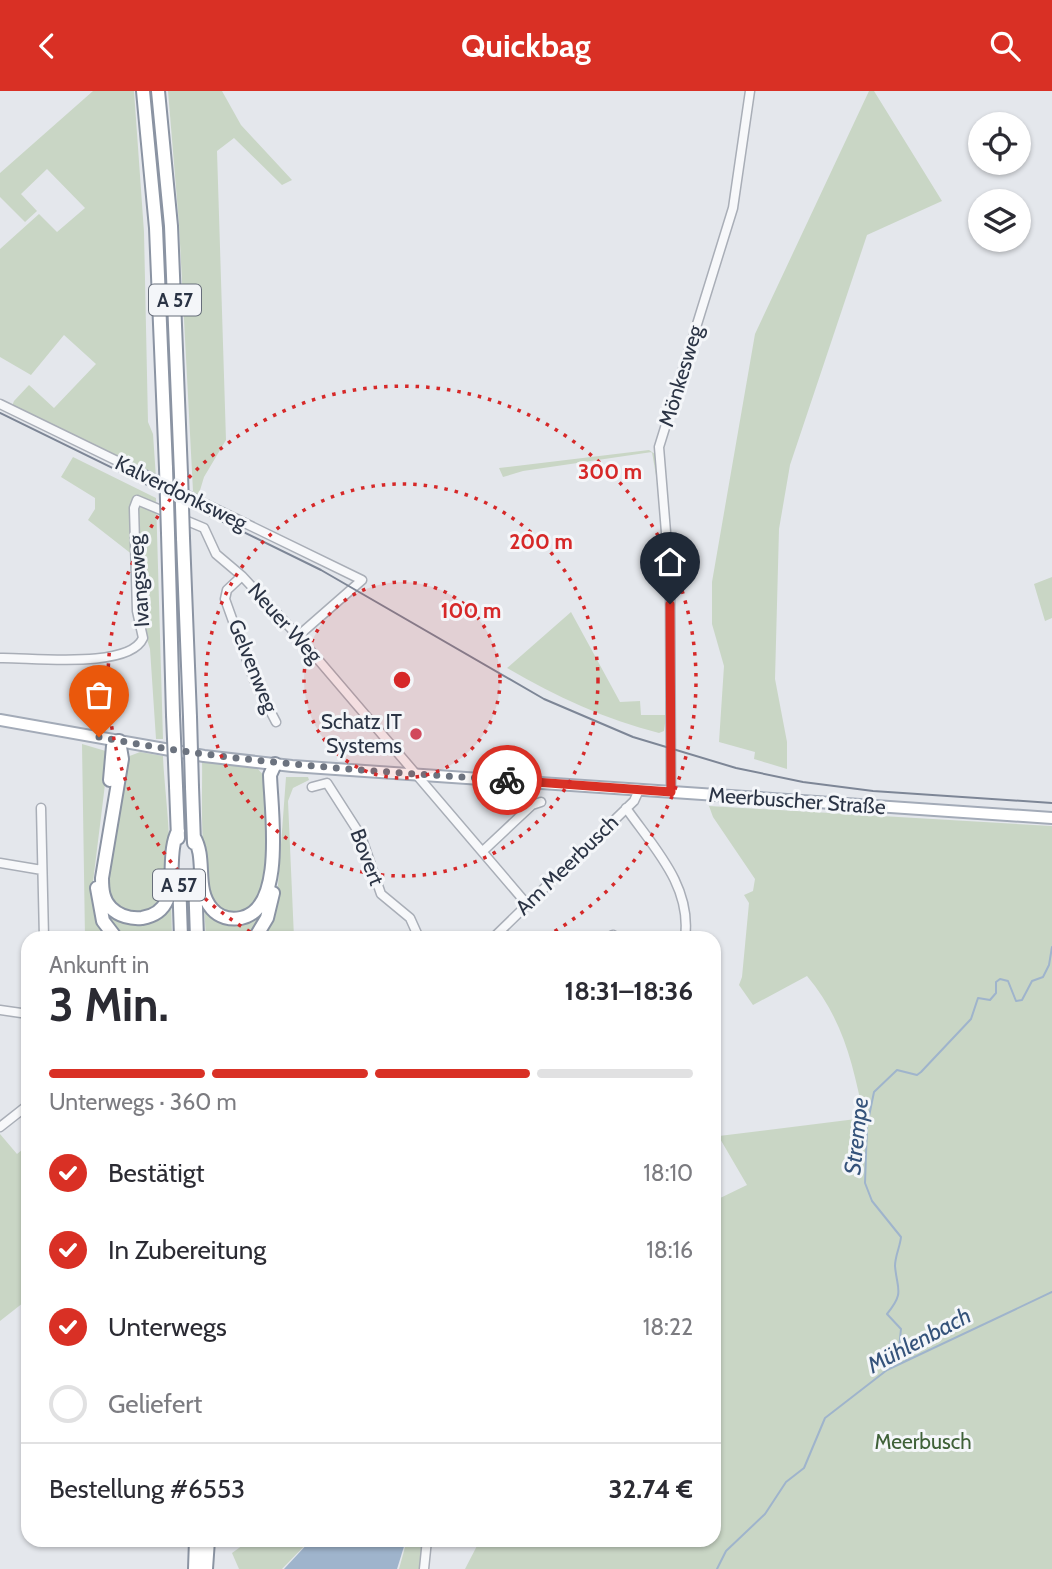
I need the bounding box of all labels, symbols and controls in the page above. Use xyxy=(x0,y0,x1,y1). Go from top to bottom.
text: Quickbag xyxy=(461,26,591,65)
icon: back xyxy=(28,27,66,65)
icon: search xyxy=(986,27,1024,65)
map controls xyxy=(968,112,1031,252)
button: locate xyxy=(968,112,1031,175)
button: layers xyxy=(968,189,1031,252)
road number: A 57 xyxy=(149,285,201,315)
street label: Mönkesweg xyxy=(653,322,708,430)
street label: Kalverdonksweg xyxy=(111,450,252,535)
text: 300 m xyxy=(578,459,642,484)
text: 200 m xyxy=(509,529,573,554)
pin xyxy=(640,532,700,604)
street label: Ivangsweg xyxy=(123,533,154,628)
icon: home xyxy=(651,543,689,581)
street label: Neuer Weg xyxy=(243,578,328,668)
text: 100 m xyxy=(441,598,501,623)
street label: Gelvenweg xyxy=(223,616,284,717)
pin xyxy=(69,665,129,737)
centre of rings xyxy=(390,668,414,692)
icon: bag xyxy=(80,676,118,714)
place label: Schatz IT Systems xyxy=(321,709,402,758)
marker: Schatz IT Systems xyxy=(408,726,424,742)
courier xyxy=(472,745,542,815)
icon: bike xyxy=(488,761,526,799)
street label: Meerbuscher Straße xyxy=(708,782,887,819)
street label: Am Meerbusch xyxy=(510,809,623,920)
street label: Bovert xyxy=(345,825,390,889)
road number: A 57 xyxy=(153,869,205,901)
text: Ankunft in xyxy=(49,951,149,979)
text: 18:31–18:36 xyxy=(565,975,693,1007)
text: 3 Min. xyxy=(49,977,169,1033)
text: Unterwegs · 360 m xyxy=(49,1088,237,1116)
water label: Strempe xyxy=(838,1096,874,1176)
icon: check xyxy=(49,1154,87,1192)
text: Bestätigt xyxy=(108,1157,205,1189)
text: 18:10 xyxy=(643,1159,693,1187)
icon: check xyxy=(49,1231,87,1269)
text: In Zubereitung xyxy=(108,1234,266,1266)
text: 18:16 xyxy=(646,1236,693,1264)
water label: Mühlenbach xyxy=(862,1301,976,1379)
icon: check xyxy=(49,1308,87,1346)
text: Unterwegs xyxy=(108,1311,227,1343)
text: 18:22 xyxy=(643,1313,693,1341)
text: Geliefert xyxy=(108,1388,202,1420)
park label: Meerbusch xyxy=(874,1429,972,1454)
text: Bestellung #6553 xyxy=(49,1473,245,1505)
text: 32.74 € xyxy=(608,1473,693,1505)

